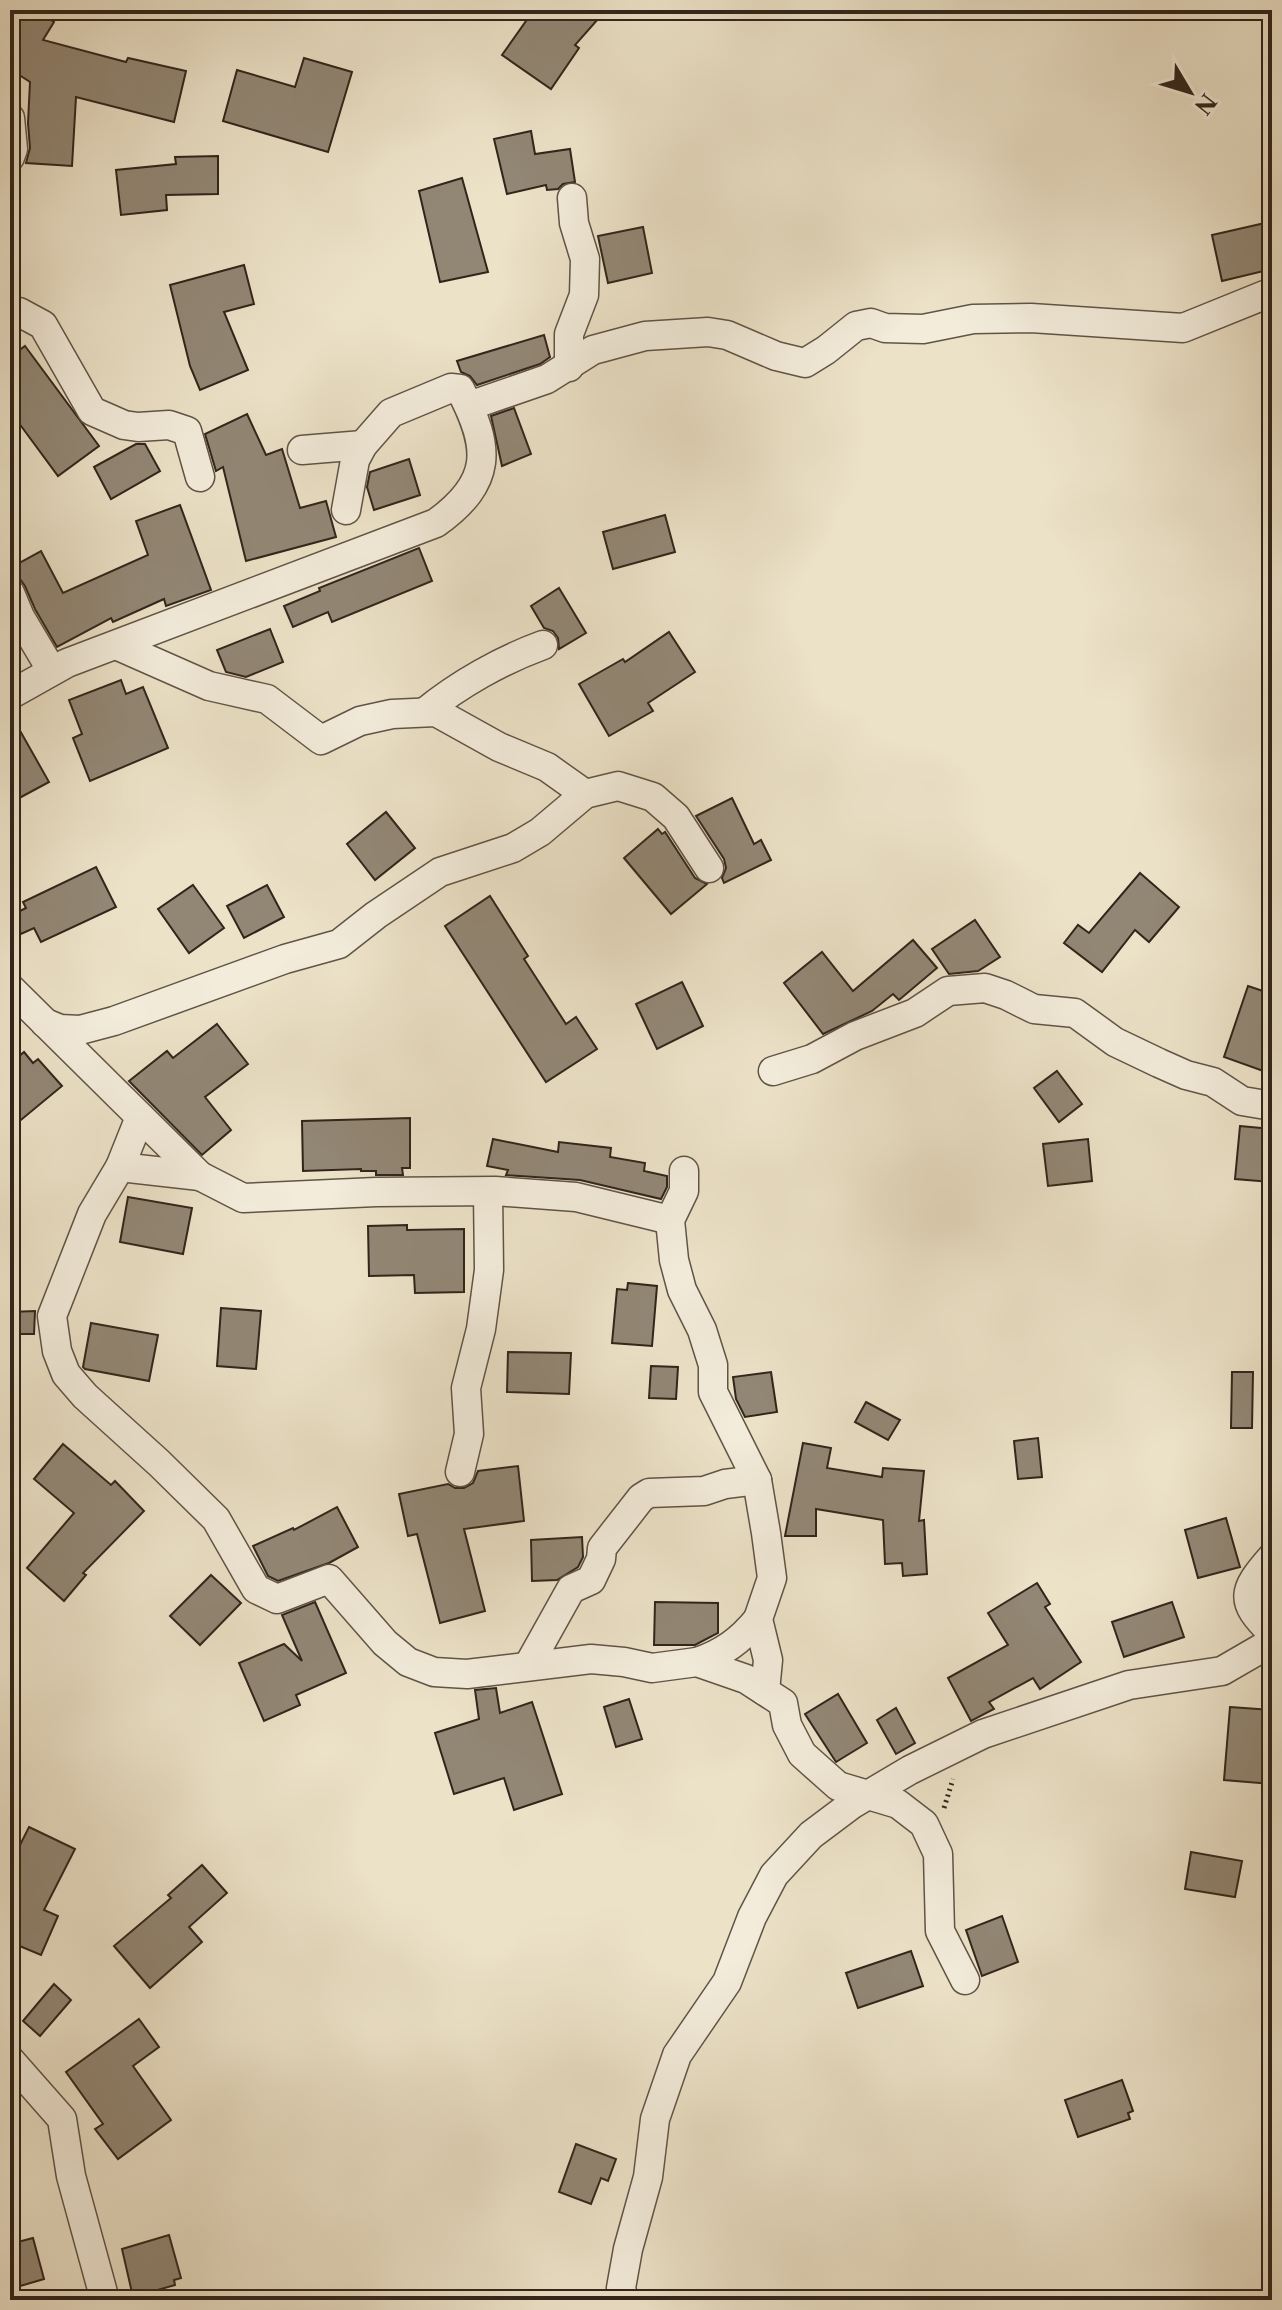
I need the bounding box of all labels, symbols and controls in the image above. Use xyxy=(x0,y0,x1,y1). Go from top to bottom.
north arrow xyxy=(1150,52,1230,132)
text: N xyxy=(1189,88,1222,120)

